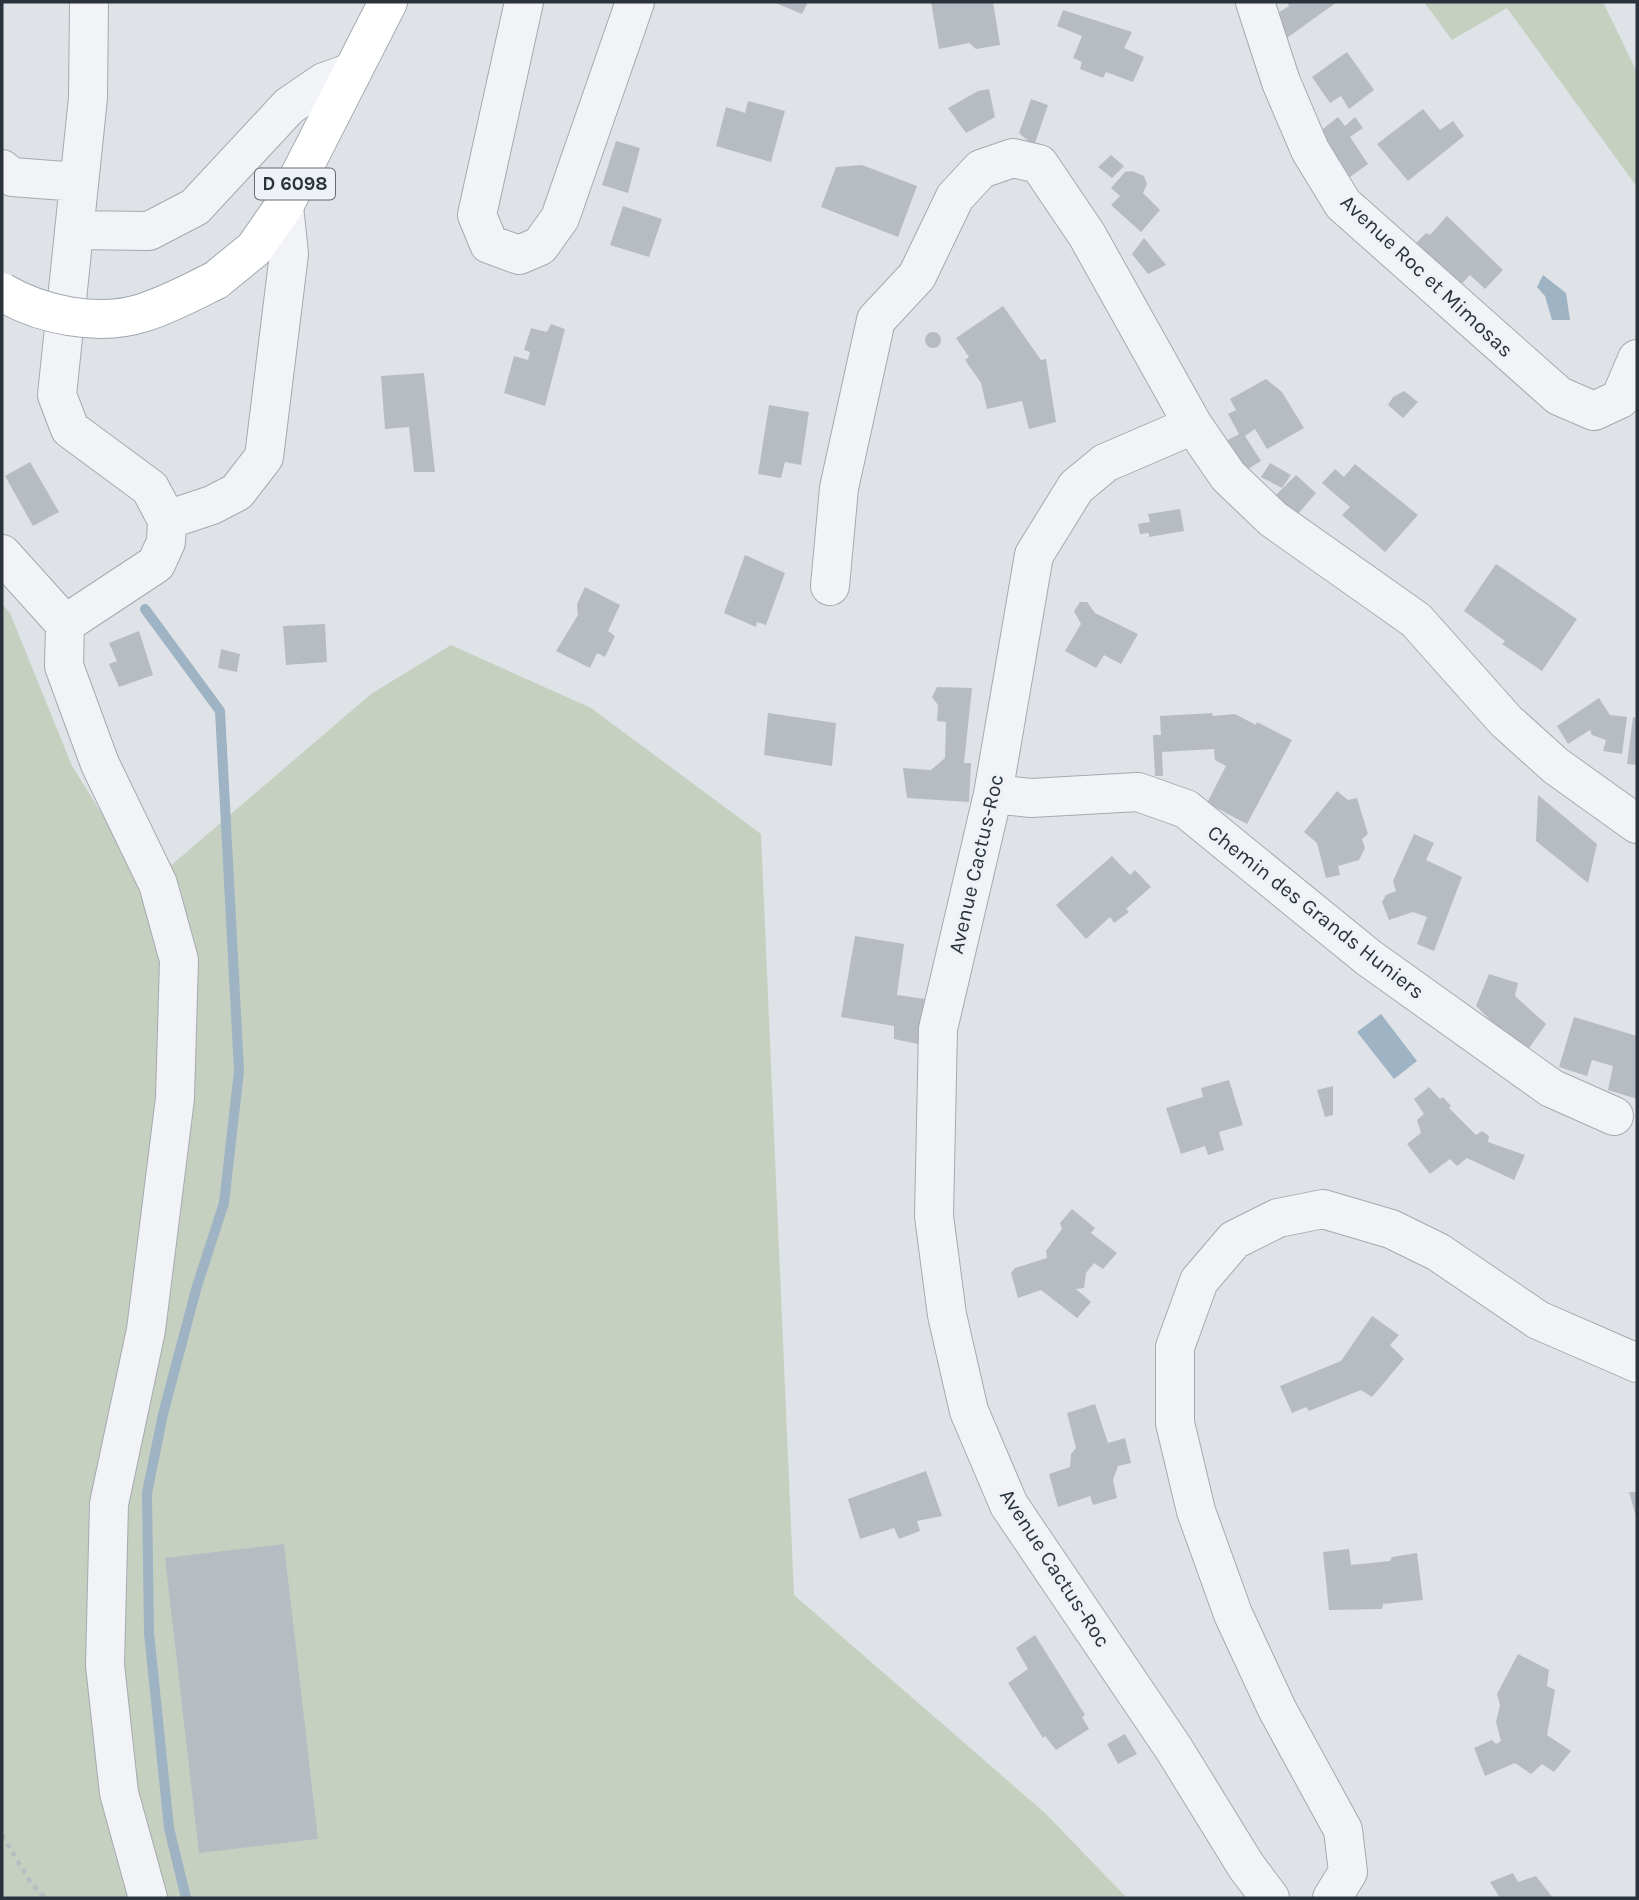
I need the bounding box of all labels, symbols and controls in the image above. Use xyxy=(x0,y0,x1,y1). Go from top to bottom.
road number: D 6098 xyxy=(255,168,335,200)
street label: Avenue Roc et Mimosas xyxy=(1336,190,1518,362)
street label: Avenue Cactus-Roc xyxy=(944,772,1008,956)
street label: Chemin des Grands Huniers xyxy=(1203,820,1429,1004)
street label: Avenue Cactus-Roc xyxy=(995,1485,1115,1651)

